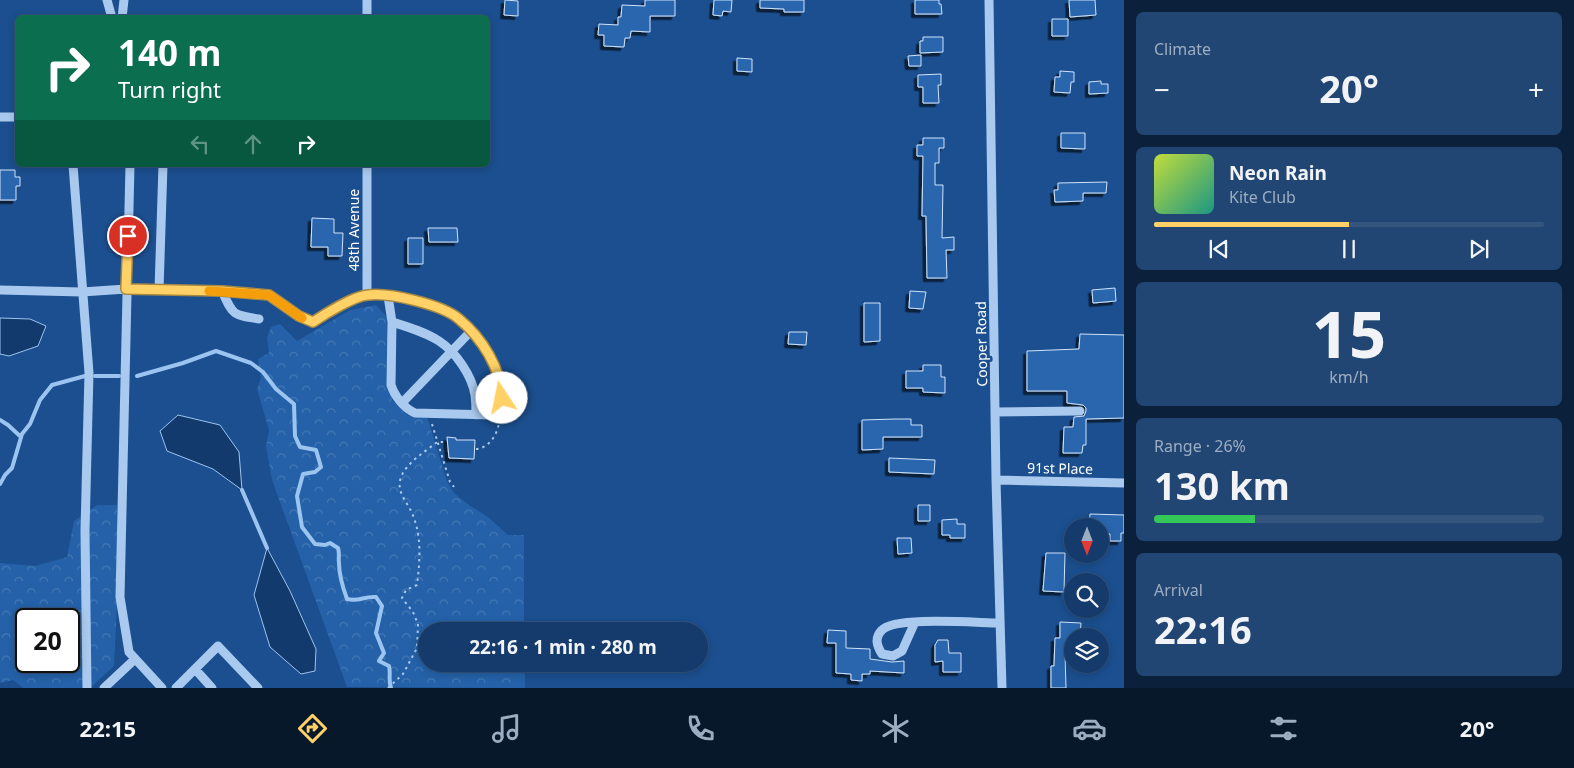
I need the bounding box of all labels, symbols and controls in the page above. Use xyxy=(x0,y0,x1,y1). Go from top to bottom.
text: 140 m xyxy=(118,29,221,76)
icon: right xyxy=(35,35,100,100)
text: Climate xyxy=(1154,38,1211,60)
text: 20° xyxy=(1319,62,1379,114)
text: − xyxy=(1154,70,1170,108)
text: + xyxy=(1528,70,1544,108)
text: Turn right xyxy=(118,74,221,104)
icon: left xyxy=(186,130,214,158)
icon: ahead xyxy=(239,130,267,158)
icon: right xyxy=(292,130,320,158)
text: Neon Rain xyxy=(1229,160,1327,186)
text: Kite Club xyxy=(1229,186,1296,208)
street label: 48th Avenue xyxy=(344,189,363,271)
pin xyxy=(107,215,149,257)
icon: arrive xyxy=(114,222,142,250)
icon: previous xyxy=(1205,235,1233,263)
icon: pause xyxy=(1335,235,1363,263)
icon: next xyxy=(1465,235,1493,263)
text: 15 xyxy=(1312,289,1386,377)
street label: Cooper Road xyxy=(971,301,991,387)
text: km/h xyxy=(1329,366,1369,388)
position arrow xyxy=(475,371,527,423)
text: Range · 26% xyxy=(1154,435,1246,457)
street label: 91st Place xyxy=(1027,458,1093,478)
text: 130 km xyxy=(1154,459,1290,511)
north arrow xyxy=(1064,518,1109,562)
map controls xyxy=(1064,518,1109,673)
button: search xyxy=(1064,573,1109,618)
text: Arrival xyxy=(1154,579,1203,601)
text: 22:16 xyxy=(1154,603,1252,655)
speed limit sign: 20 xyxy=(15,608,80,673)
button: layers xyxy=(1064,628,1109,673)
text: 22:16 · 1 min · 280 m xyxy=(469,634,657,660)
icon: directions xyxy=(295,711,330,746)
icon: music xyxy=(489,711,524,746)
icon: phone xyxy=(683,711,718,746)
icon: climate xyxy=(878,711,913,746)
icon: car xyxy=(1072,711,1107,746)
icon: filters xyxy=(1266,711,1301,746)
text: 22:15 xyxy=(80,713,136,743)
text: 20° xyxy=(1460,713,1494,743)

